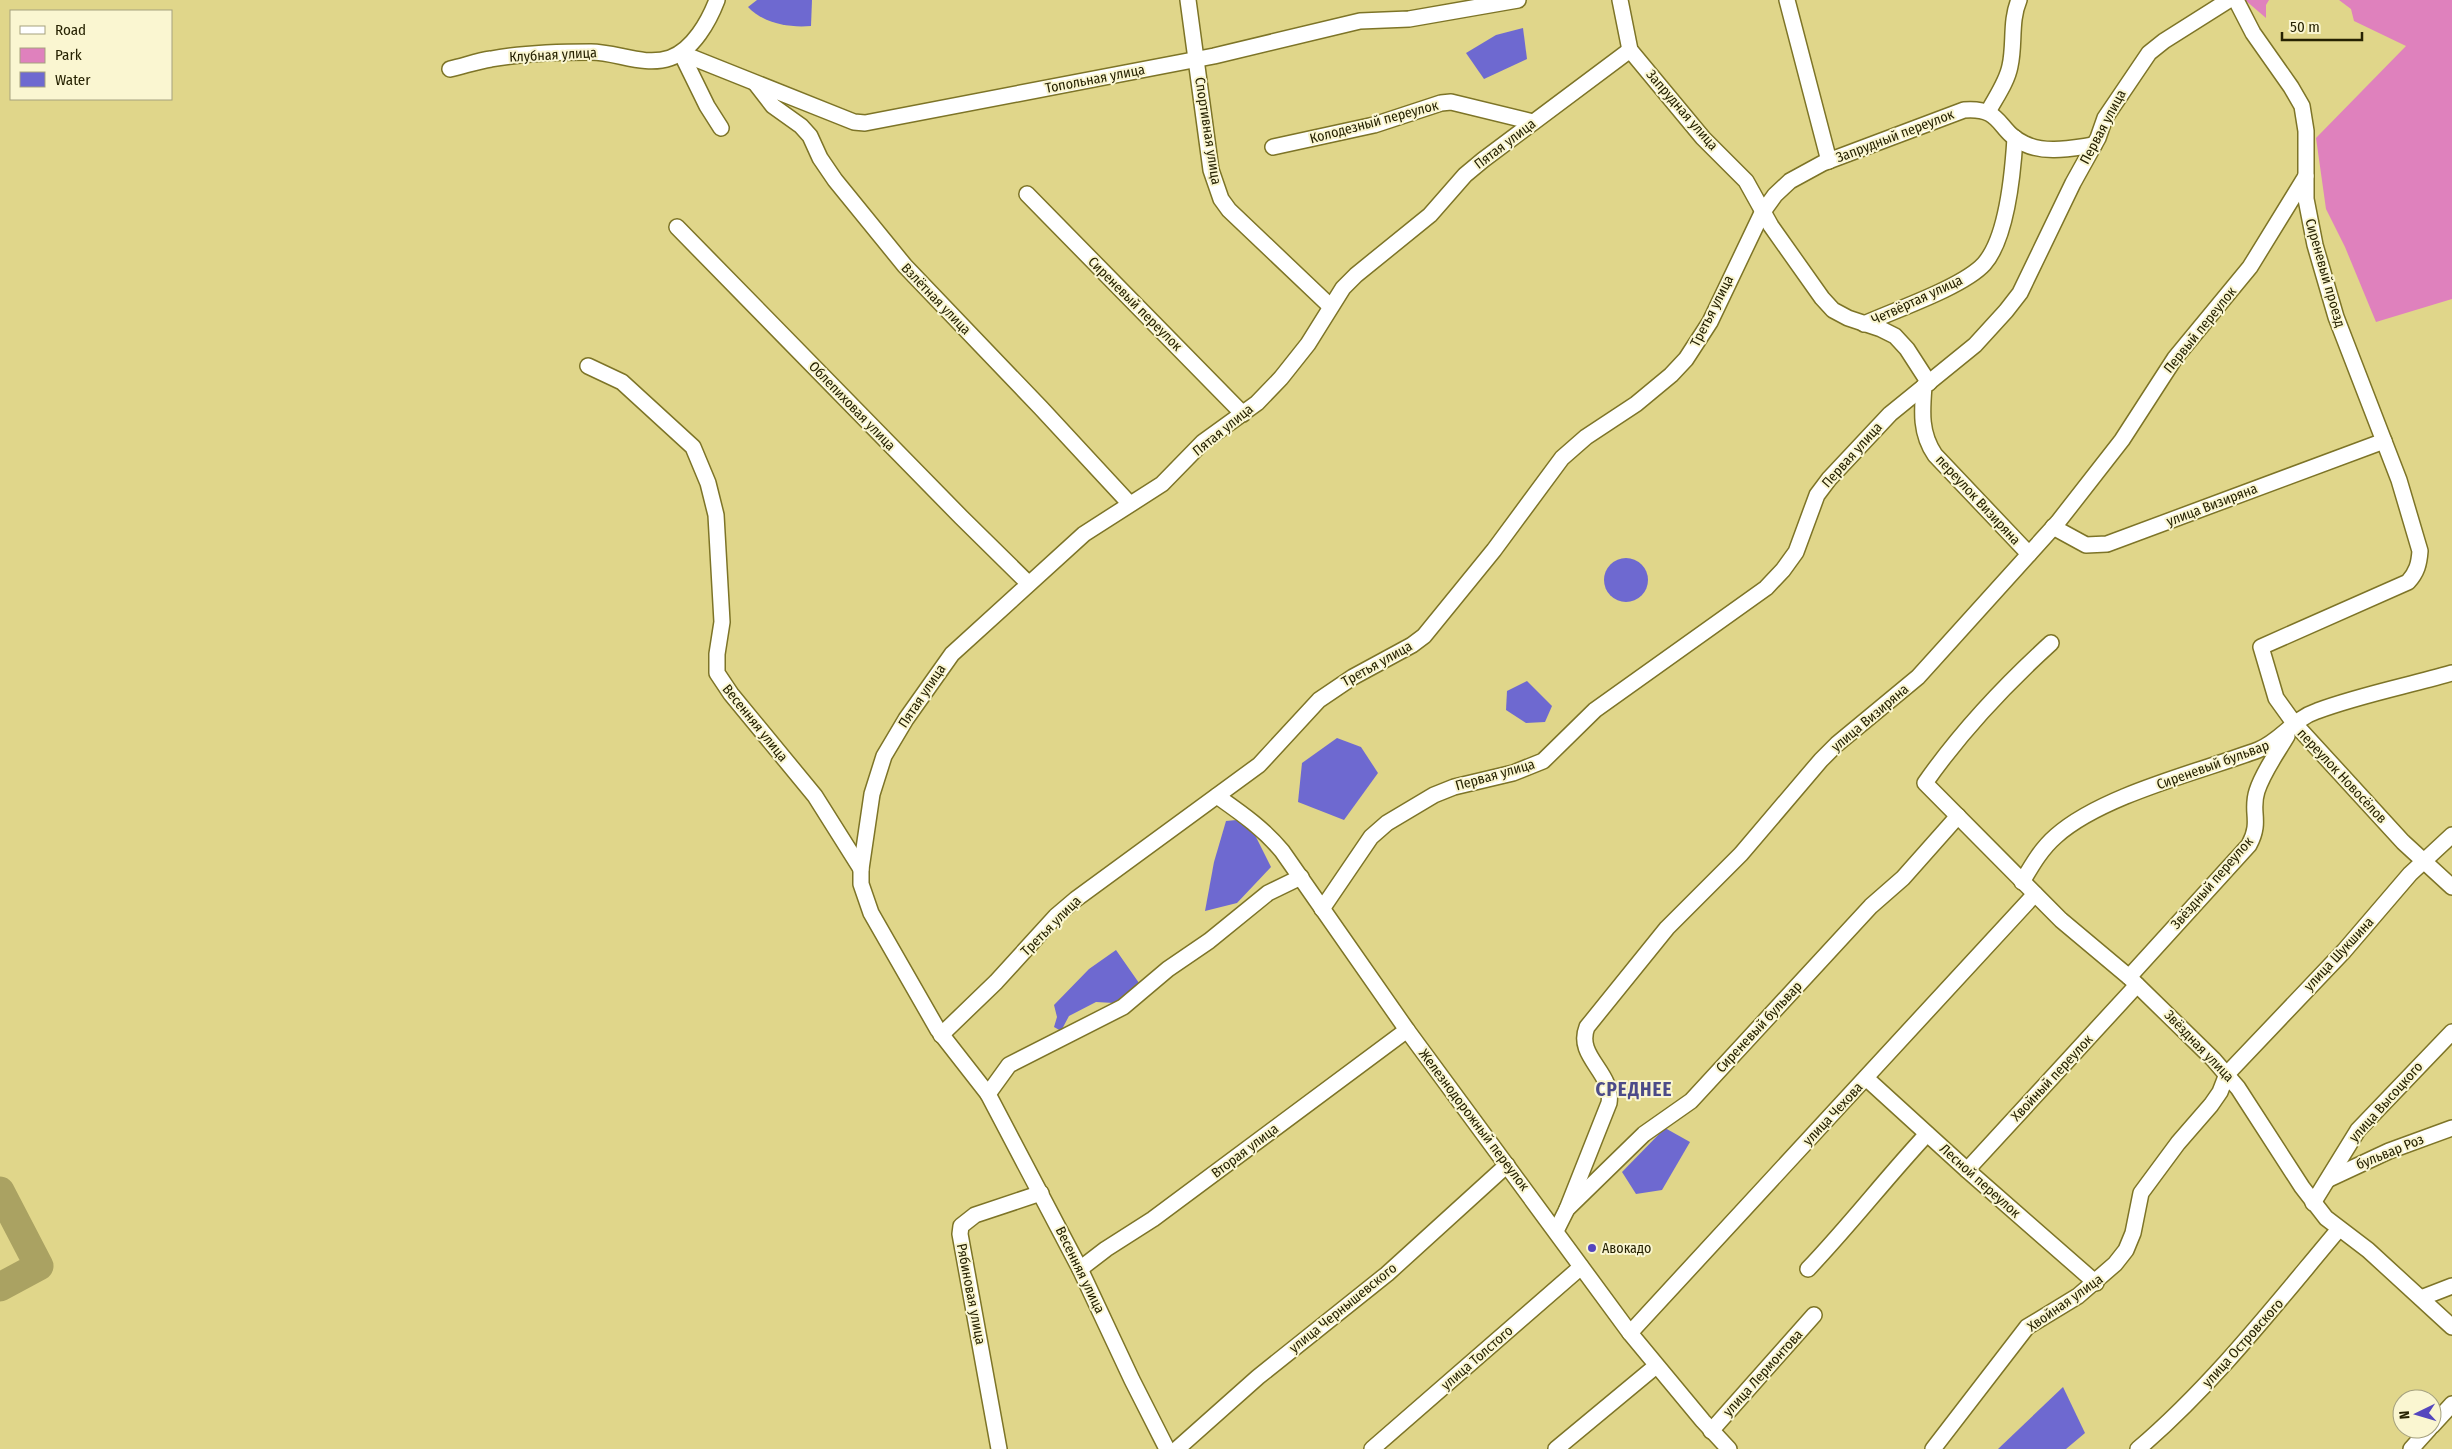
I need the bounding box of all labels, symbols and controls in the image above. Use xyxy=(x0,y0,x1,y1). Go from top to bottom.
legend xyxy=(10,10,172,100)
scale bar xyxy=(2282,10,2362,42)
text: 50 m xyxy=(2290,18,2320,36)
text: Road xyxy=(55,21,86,39)
street label: Клубная улица xyxy=(509,44,597,66)
text: Park xyxy=(55,46,82,64)
street label: Топольная улица xyxy=(1044,61,1146,97)
street label: Запрудная улица xyxy=(1642,66,1722,154)
text: Water xyxy=(55,71,91,89)
street label: Спортивная улица xyxy=(1191,76,1225,186)
street label: Первая улица xyxy=(2076,87,2130,167)
street label: Колодезный переулок xyxy=(1308,97,1440,147)
street label: Запрудный переулок xyxy=(1834,106,1957,166)
street label: Пятая улица xyxy=(1471,115,1539,173)
street label: Сиреневый проезд xyxy=(2301,217,2349,329)
street label: Сиреневый переулок xyxy=(1084,253,1186,355)
street label: Взлётная улица xyxy=(898,260,974,338)
street label: Четвёртая улица xyxy=(1869,271,1965,328)
street label: Третья улица xyxy=(1687,272,1737,350)
street label: Первый переулок xyxy=(2160,283,2240,376)
street label: Облепиховая улица xyxy=(805,358,899,454)
street label: Пятая улица xyxy=(1189,400,1257,459)
street label: Первая улица xyxy=(1818,419,1886,491)
street label: переулок Визиряна xyxy=(1932,452,2024,549)
street label: улица Визиряна xyxy=(2164,480,2260,530)
street label: Третья улица xyxy=(1339,638,1415,690)
street label: Пятая улица xyxy=(895,661,949,731)
street label: Весенняя улица xyxy=(719,681,791,765)
street label: улица Визиряна xyxy=(1828,681,1912,755)
street label: переулок Новосёлов xyxy=(2294,725,2390,827)
street label: Сиреневый бульвар xyxy=(2154,737,2272,793)
street label: Первая улица xyxy=(1453,756,1537,794)
street label: Звёздный переулок xyxy=(2167,833,2257,933)
street label: Третья улица xyxy=(1017,892,1085,960)
street label: улица Шукшина xyxy=(2301,914,2378,994)
street label: Сиреневый бульвар xyxy=(1712,978,1806,1076)
street label: Звёздная улица xyxy=(2161,1007,2238,1085)
street label: Хвойный переулок xyxy=(2008,1031,2097,1125)
street label: Железнодорожный переулок xyxy=(1415,1046,1533,1195)
street label: улица Высоцкого xyxy=(2346,1058,2426,1146)
district label: СРЕДНЕЕ xyxy=(1596,1078,1672,1101)
street label: улица Чехова xyxy=(1800,1079,1867,1149)
street label: Вторая улица xyxy=(1208,1120,1282,1182)
street label: бульвар Роз xyxy=(2354,1131,2426,1173)
street label: Лесной переулок xyxy=(1936,1140,2024,1222)
street label: Весенняя улица xyxy=(1052,1224,1108,1316)
place label: Авокадо xyxy=(1602,1240,1651,1257)
street label: Рябиновая улица xyxy=(953,1242,989,1346)
marker: Авокадо xyxy=(1586,1242,1598,1254)
street label: улица Чернышевского xyxy=(1286,1259,1400,1357)
street label: Хвойная улица xyxy=(2024,1271,2106,1335)
street label: улица Островского xyxy=(2199,1295,2287,1391)
street label: улица Толстого xyxy=(1438,1322,1516,1394)
street label: улица Лермонтова xyxy=(1720,1326,1806,1420)
north arrow xyxy=(2392,1389,2442,1439)
text: N xyxy=(2396,1410,2413,1420)

